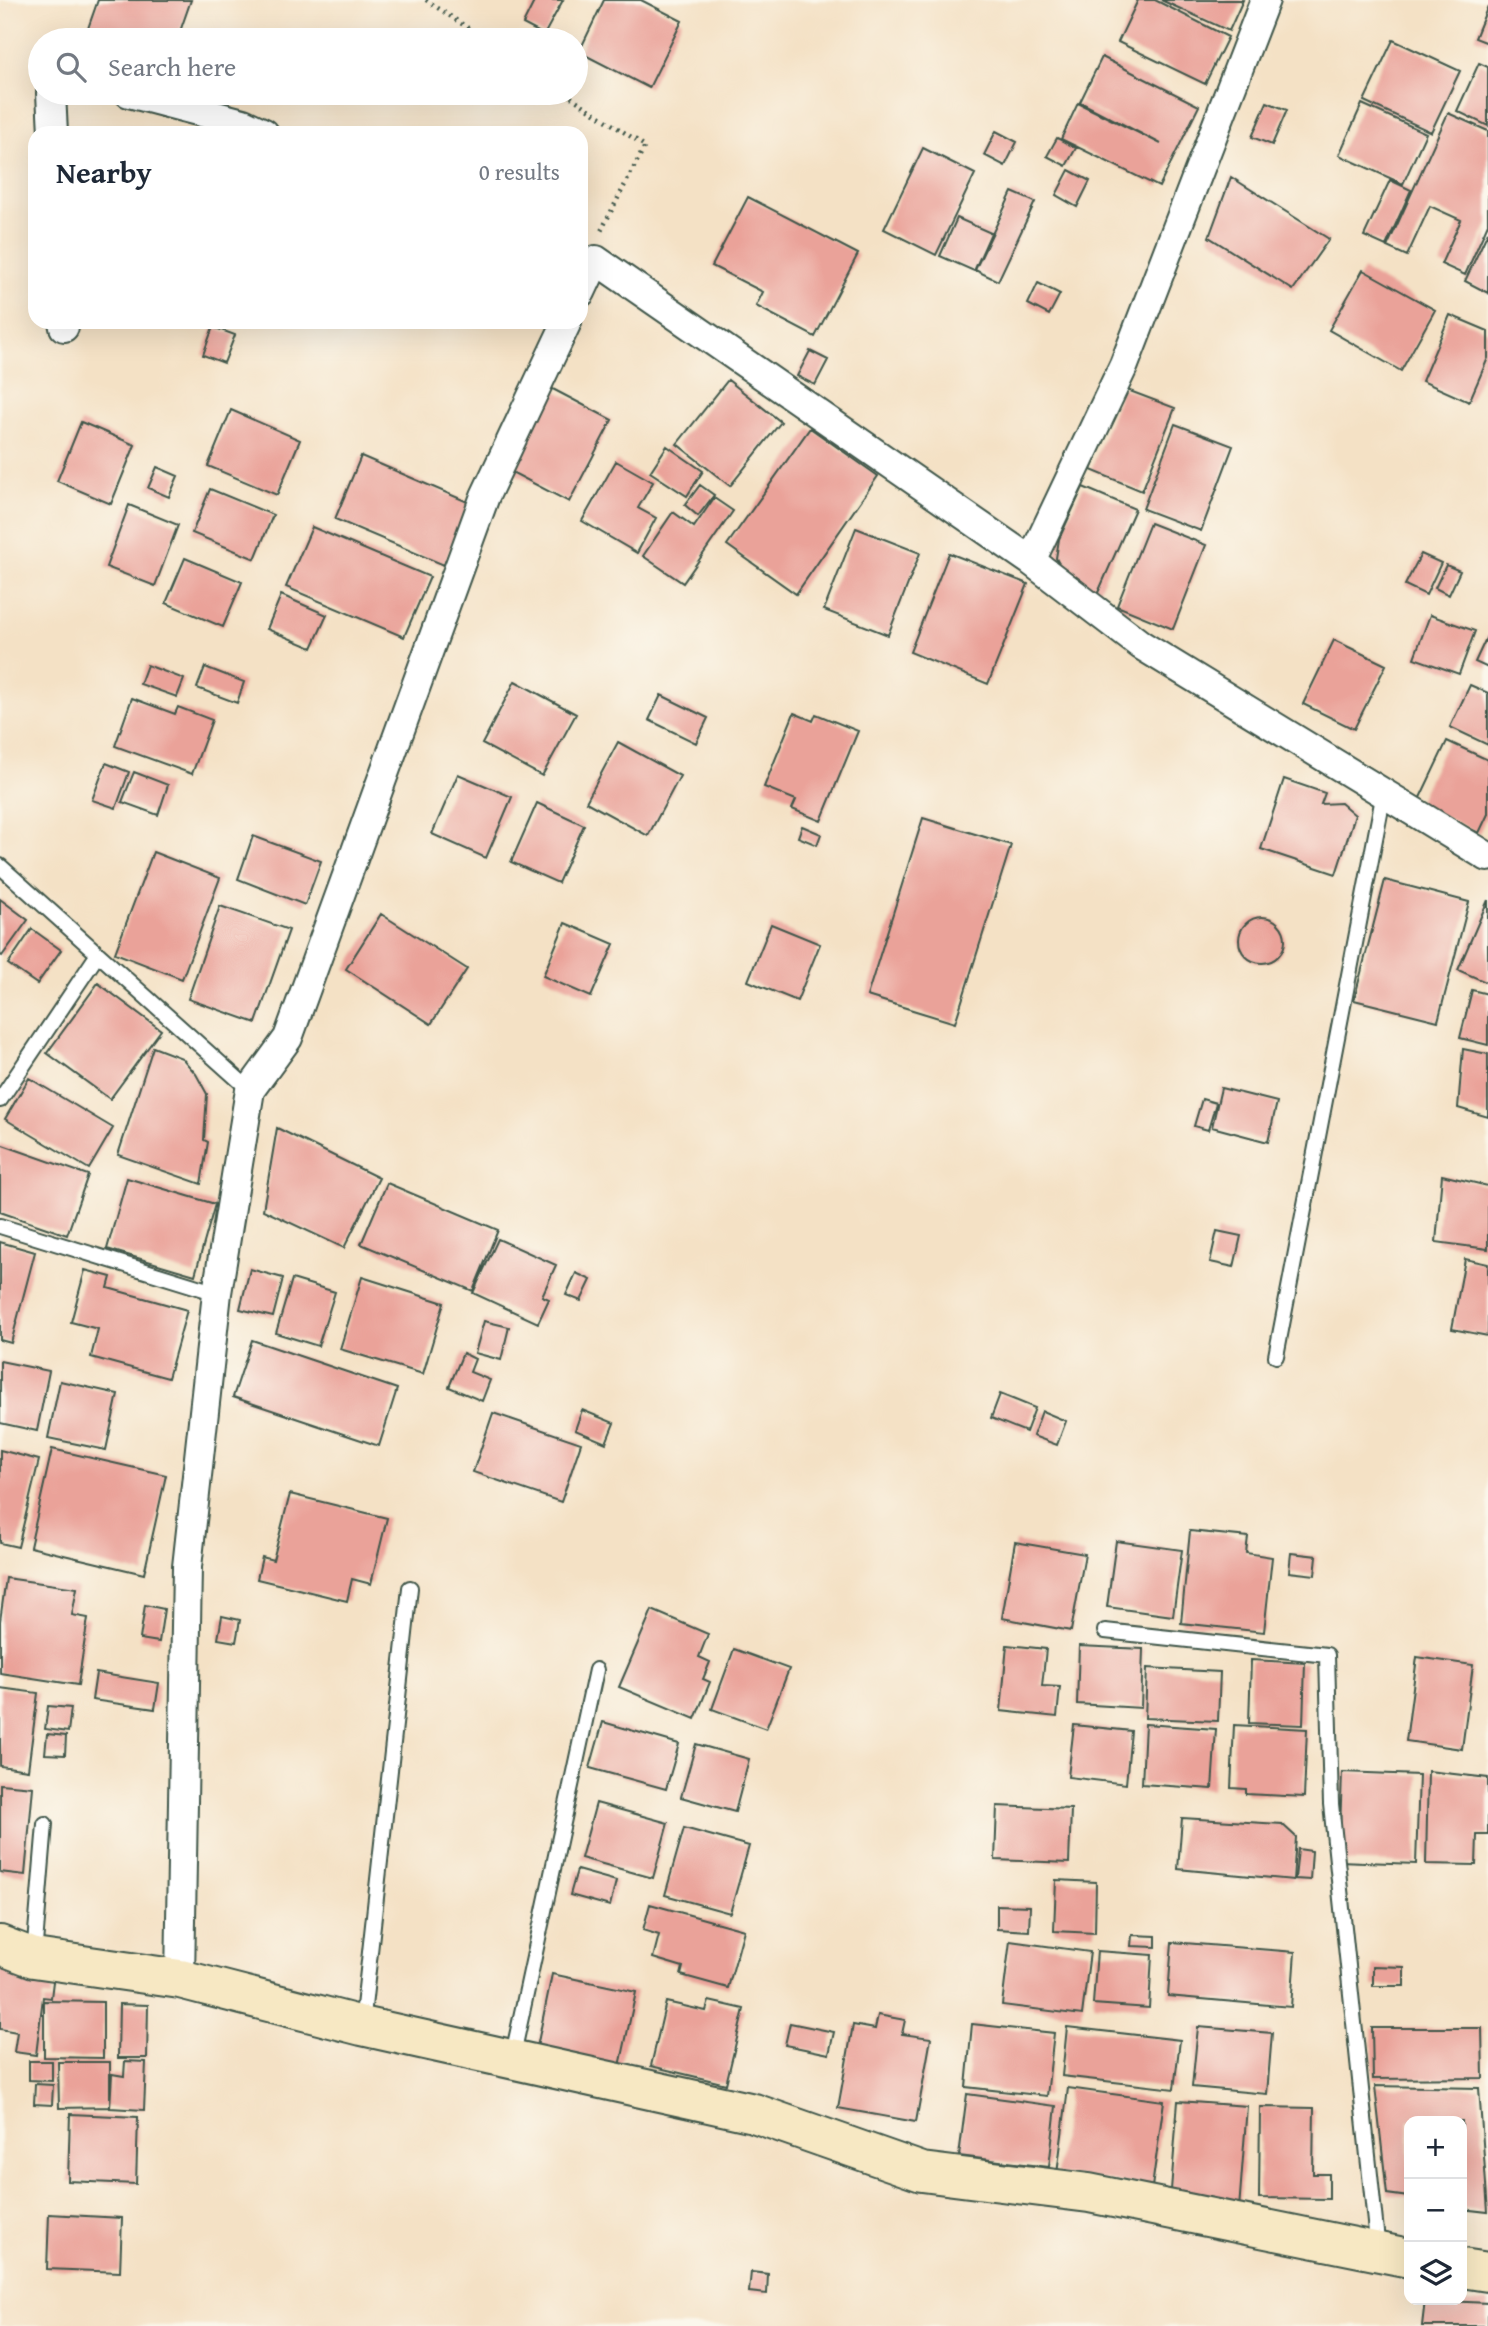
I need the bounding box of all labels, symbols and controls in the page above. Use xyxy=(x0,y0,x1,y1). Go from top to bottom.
search box xyxy=(28,28,588,105)
text: Search here xyxy=(108,47,236,86)
icon: search xyxy=(52,48,90,86)
text: Nearby xyxy=(56,150,152,194)
text: 0 results xyxy=(479,155,560,188)
map controls xyxy=(1404,2116,1467,2305)
button: + xyxy=(1404,2116,1467,2179)
button: − xyxy=(1404,2179,1467,2242)
button: layers xyxy=(1404,2242,1467,2305)

